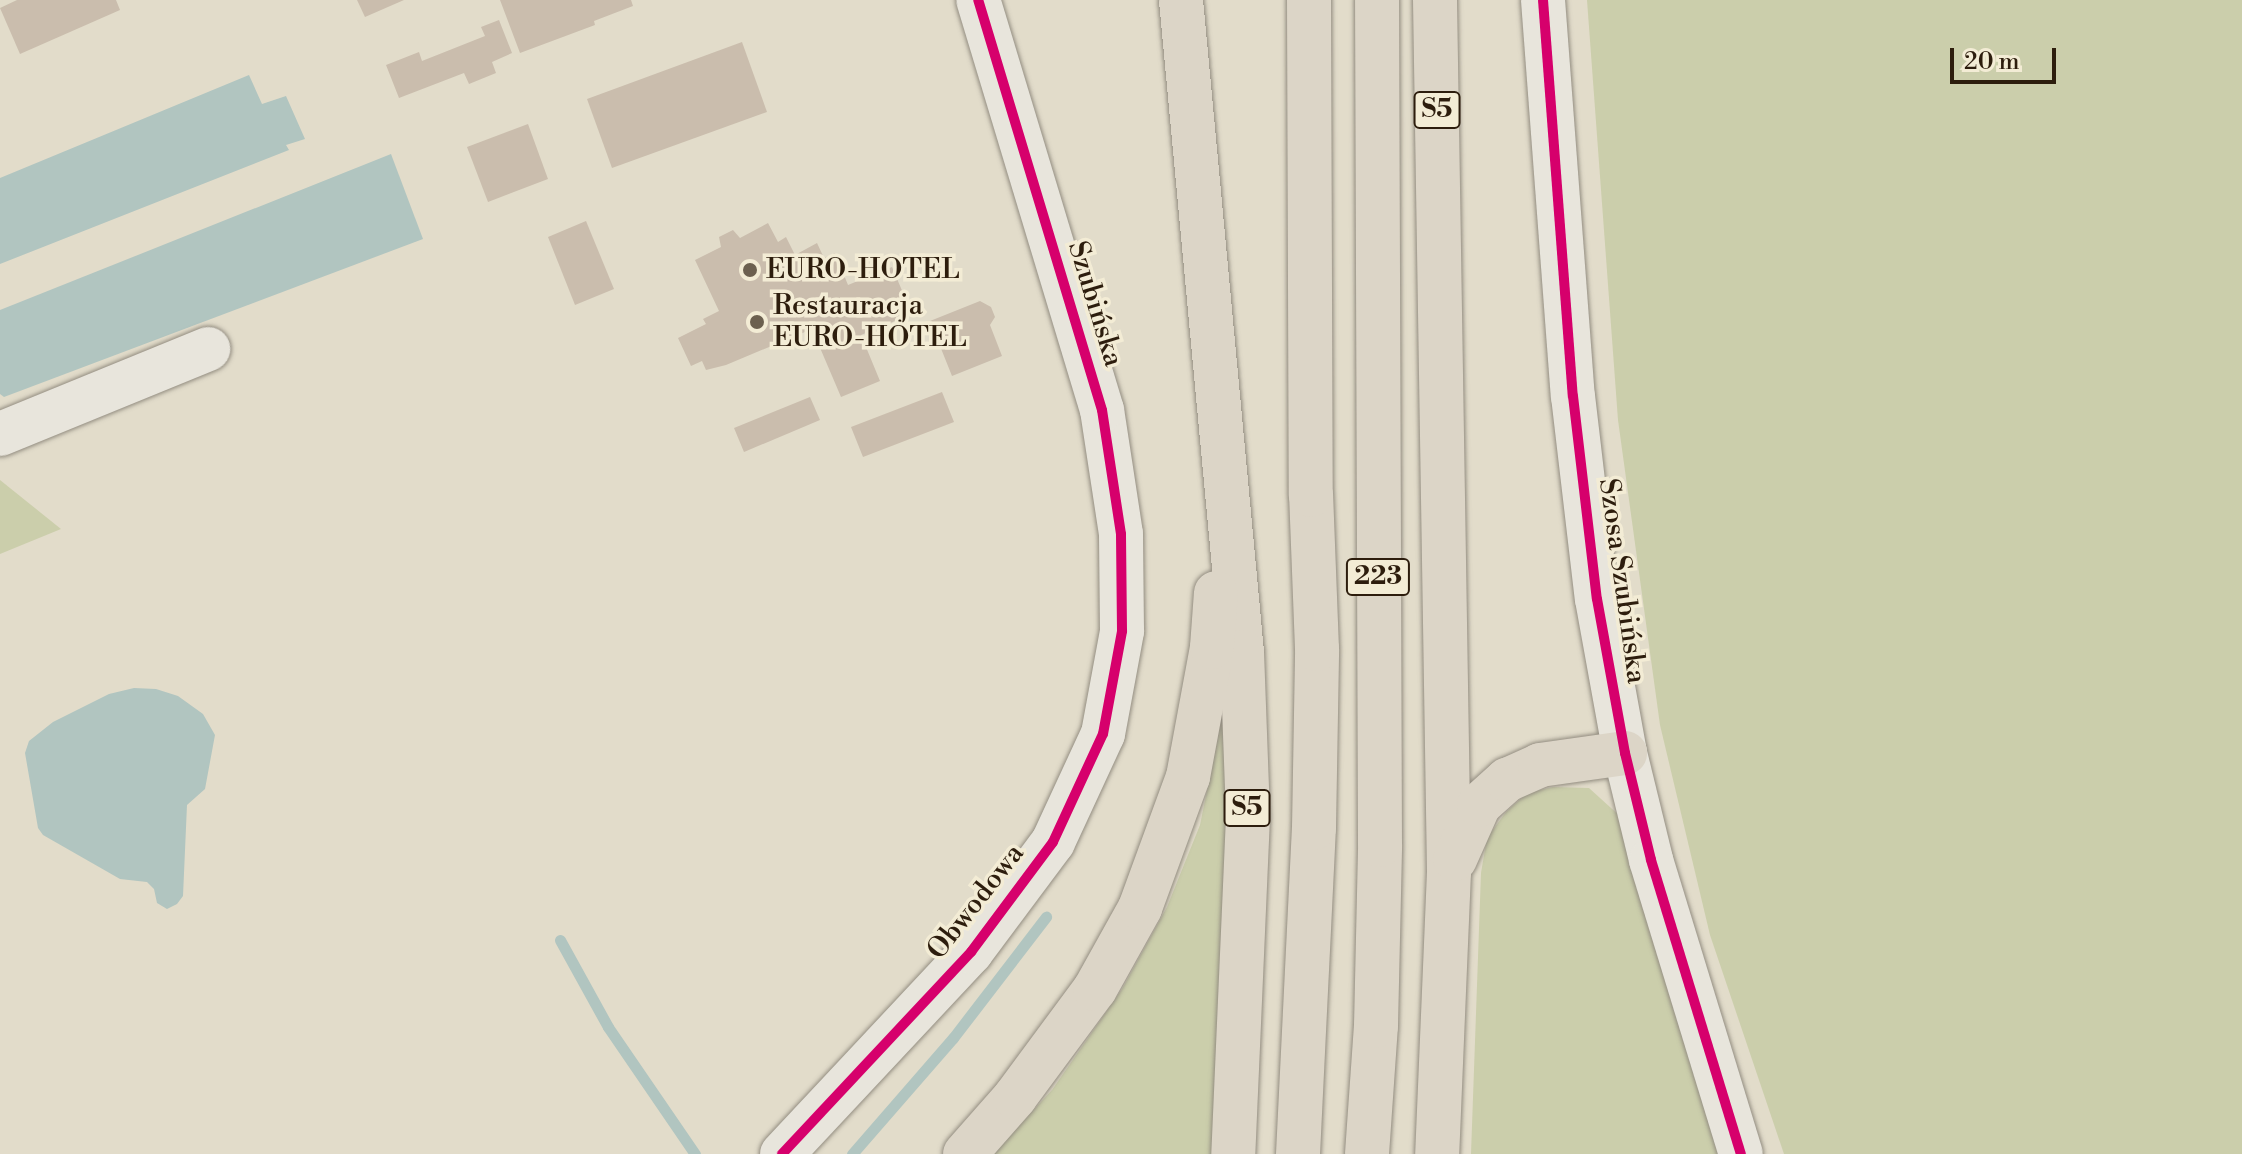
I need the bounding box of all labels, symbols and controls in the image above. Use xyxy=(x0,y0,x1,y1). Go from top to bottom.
scale bar xyxy=(1954,32,2060,82)
text: 20 m xyxy=(1964,47,2020,77)
road number: S5 xyxy=(1413,88,1461,132)
street label: Szubińska xyxy=(1060,237,1130,371)
place label: EURO-HOTEL xyxy=(766,253,960,287)
marker: EURO-HOTEL xyxy=(741,261,759,279)
place label: Restauracja EURO-HOTEL xyxy=(773,289,967,355)
marker: Restauracja EURO-HOTEL xyxy=(748,313,766,331)
street label: Szosa Szubińska xyxy=(1591,476,1653,686)
road number: 223 xyxy=(1344,555,1412,599)
road number: S5 xyxy=(1223,786,1271,830)
street label: Obwodowa xyxy=(921,838,1031,966)

